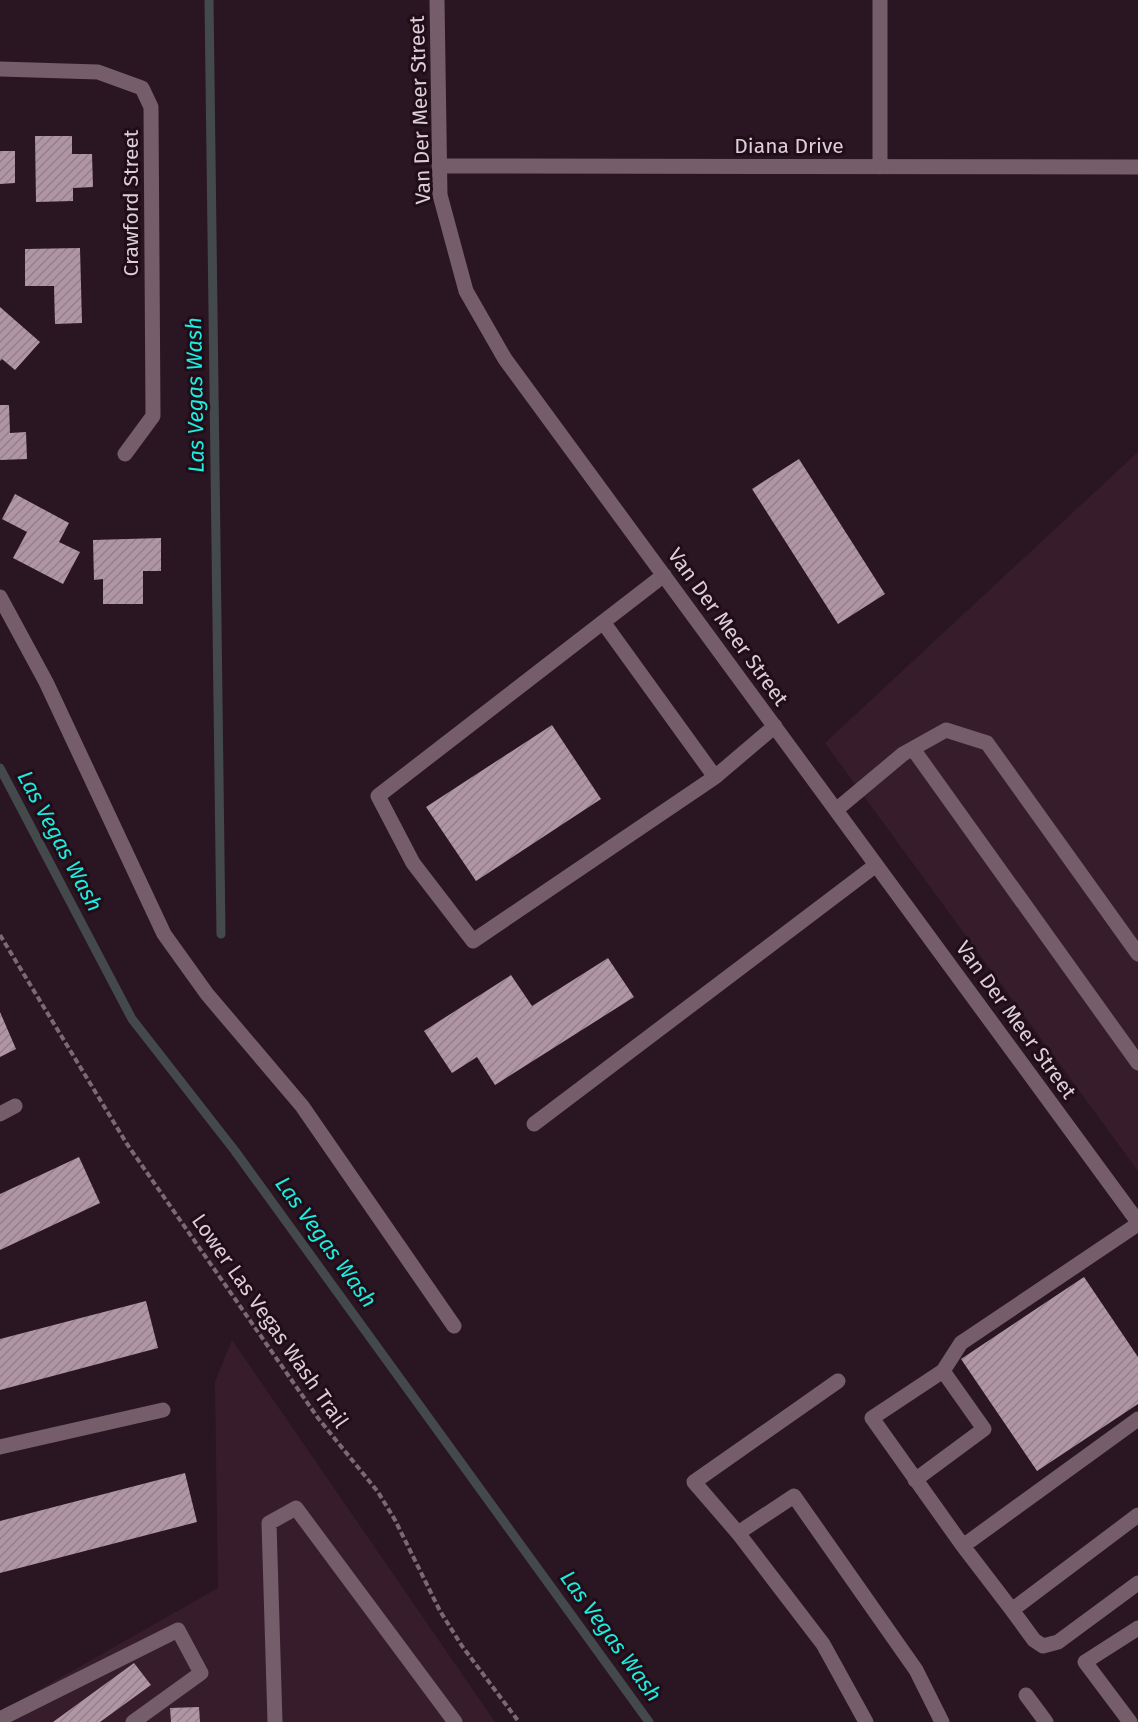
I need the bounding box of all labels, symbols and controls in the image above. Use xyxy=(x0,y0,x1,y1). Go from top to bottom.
street label: Van Der Meer Street xyxy=(404,15,436,205)
street label: Crawford Street xyxy=(118,129,144,276)
street label: Diana Drive xyxy=(734,133,844,159)
water label: Las Vegas Wash xyxy=(180,317,210,473)
street label: Van Der Meer Street xyxy=(662,543,794,711)
water label: Las Vegas Wash xyxy=(12,766,108,916)
street label: Van Der Meer Street xyxy=(950,936,1082,1104)
water label: Las Vegas Wash xyxy=(269,1171,383,1313)
street label: Lower Las Vegas Wash Trail xyxy=(186,1209,354,1433)
water label: Las Vegas Wash xyxy=(554,1565,668,1707)

